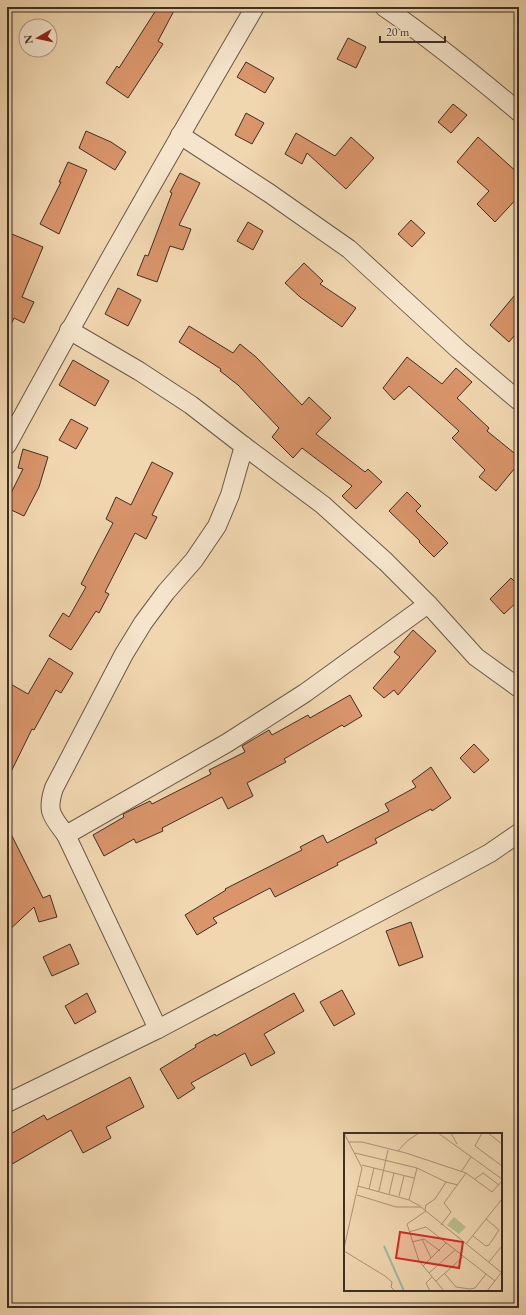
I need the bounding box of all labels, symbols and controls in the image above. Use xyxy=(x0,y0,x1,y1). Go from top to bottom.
north arrow xyxy=(18,18,58,58)
scale bar xyxy=(380,18,445,44)
text: 20 m xyxy=(386,24,410,40)
text: N xyxy=(20,34,36,45)
inset map xyxy=(344,1133,502,1291)

